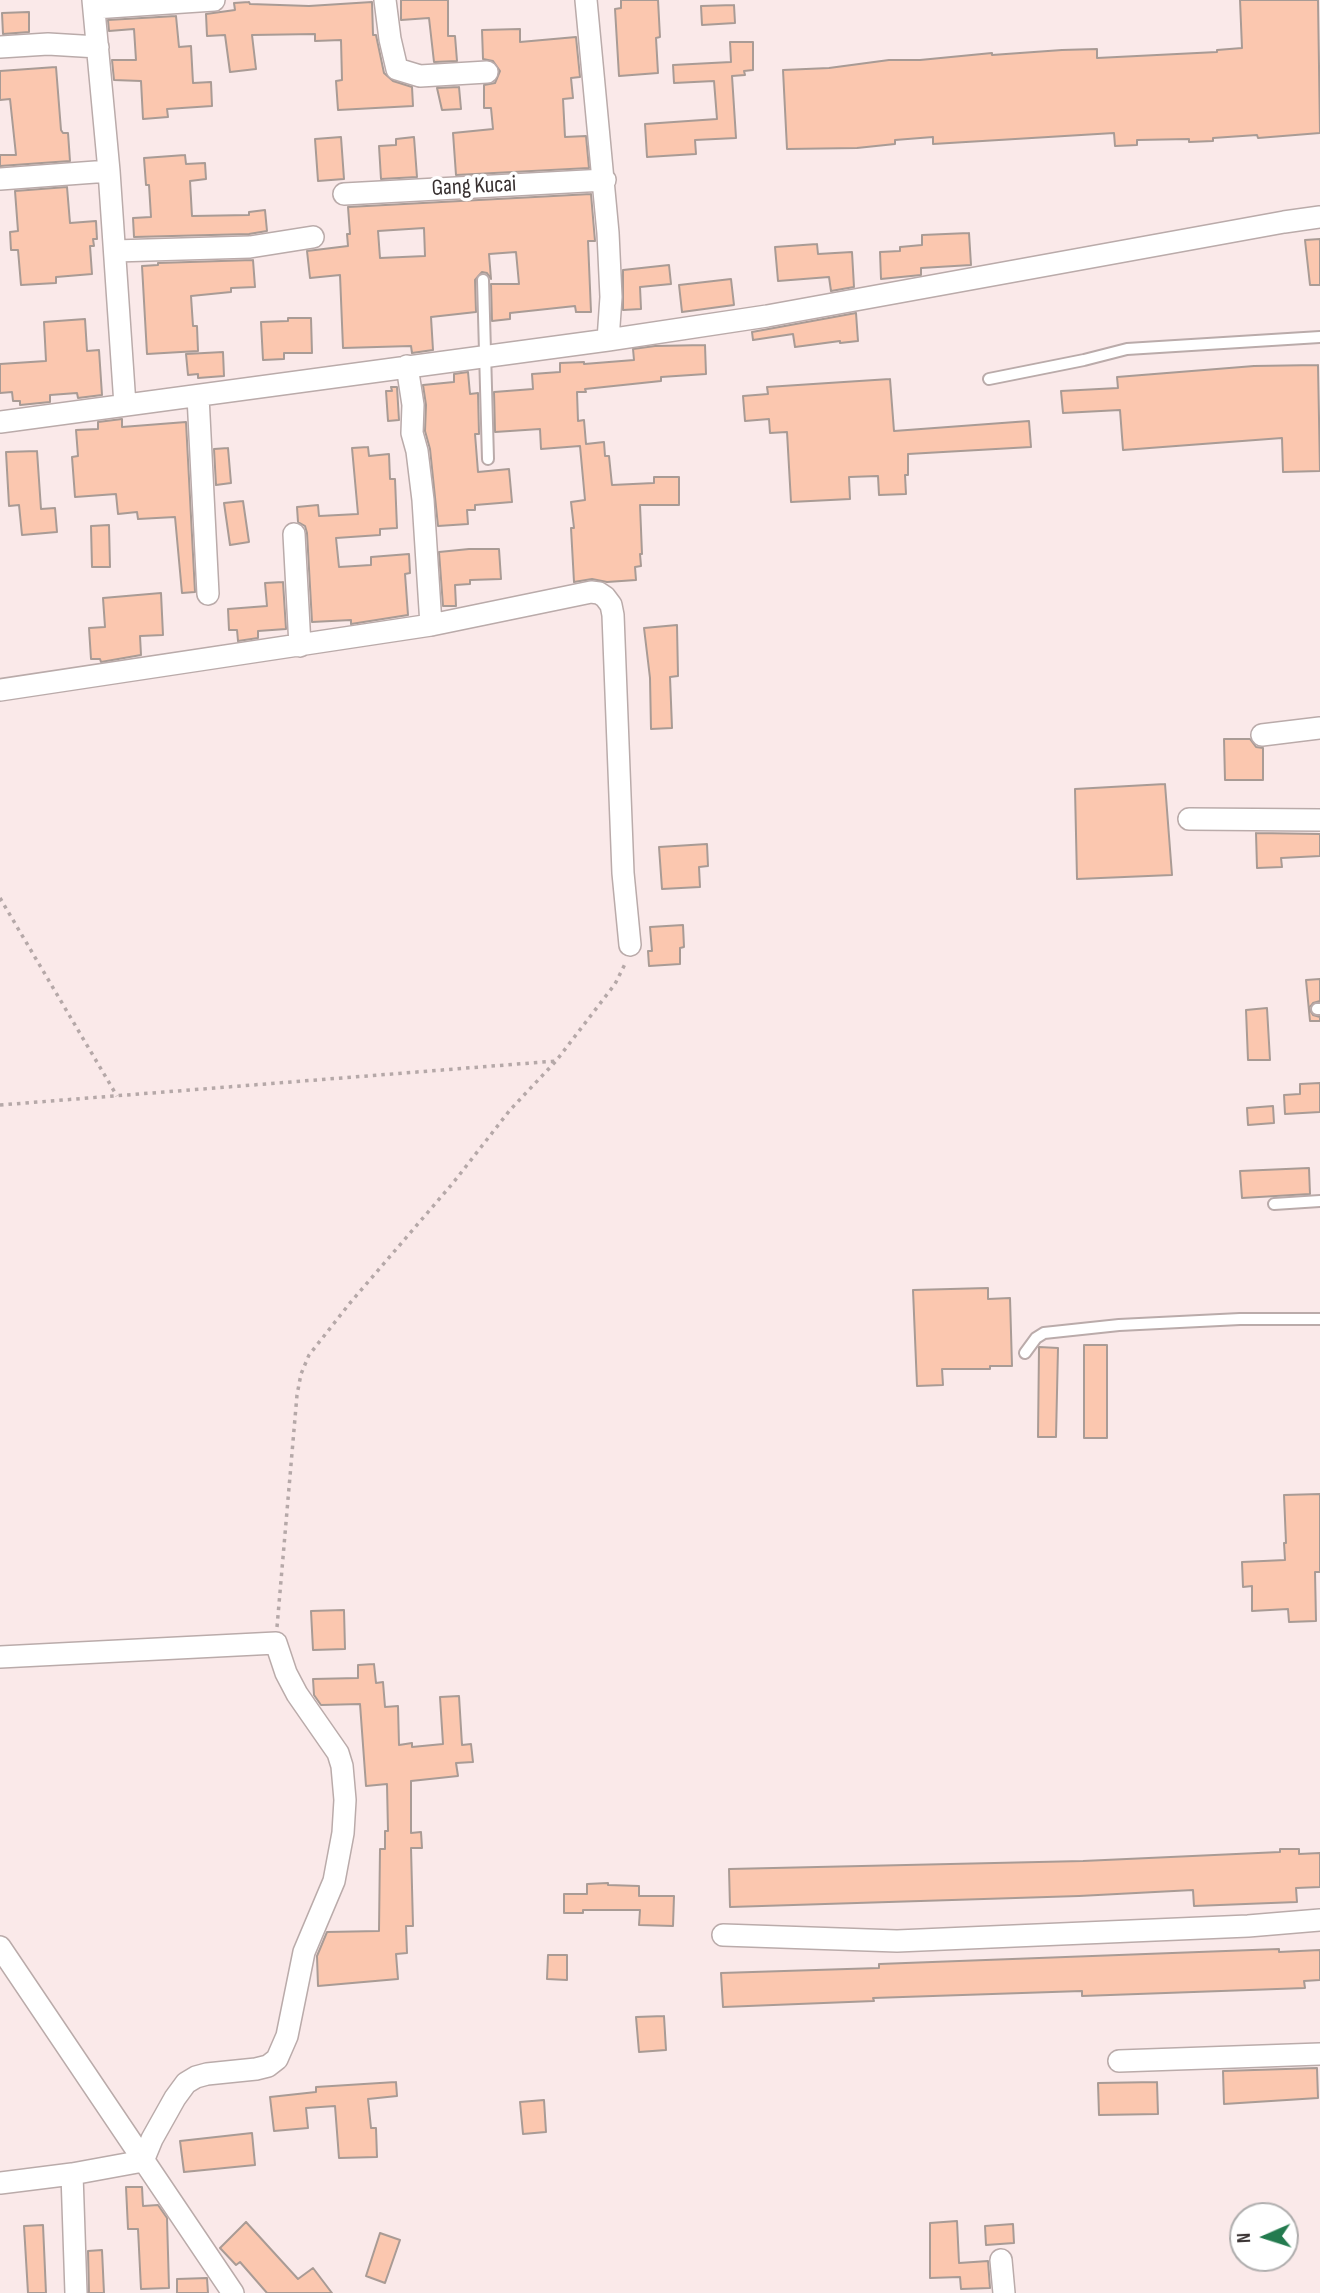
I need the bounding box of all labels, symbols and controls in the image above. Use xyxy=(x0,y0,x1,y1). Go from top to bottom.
street label: Gang Kucai xyxy=(431,171,517,203)
north arrow xyxy=(1229,2202,1299,2272)
text: N xyxy=(1233,2232,1256,2244)

